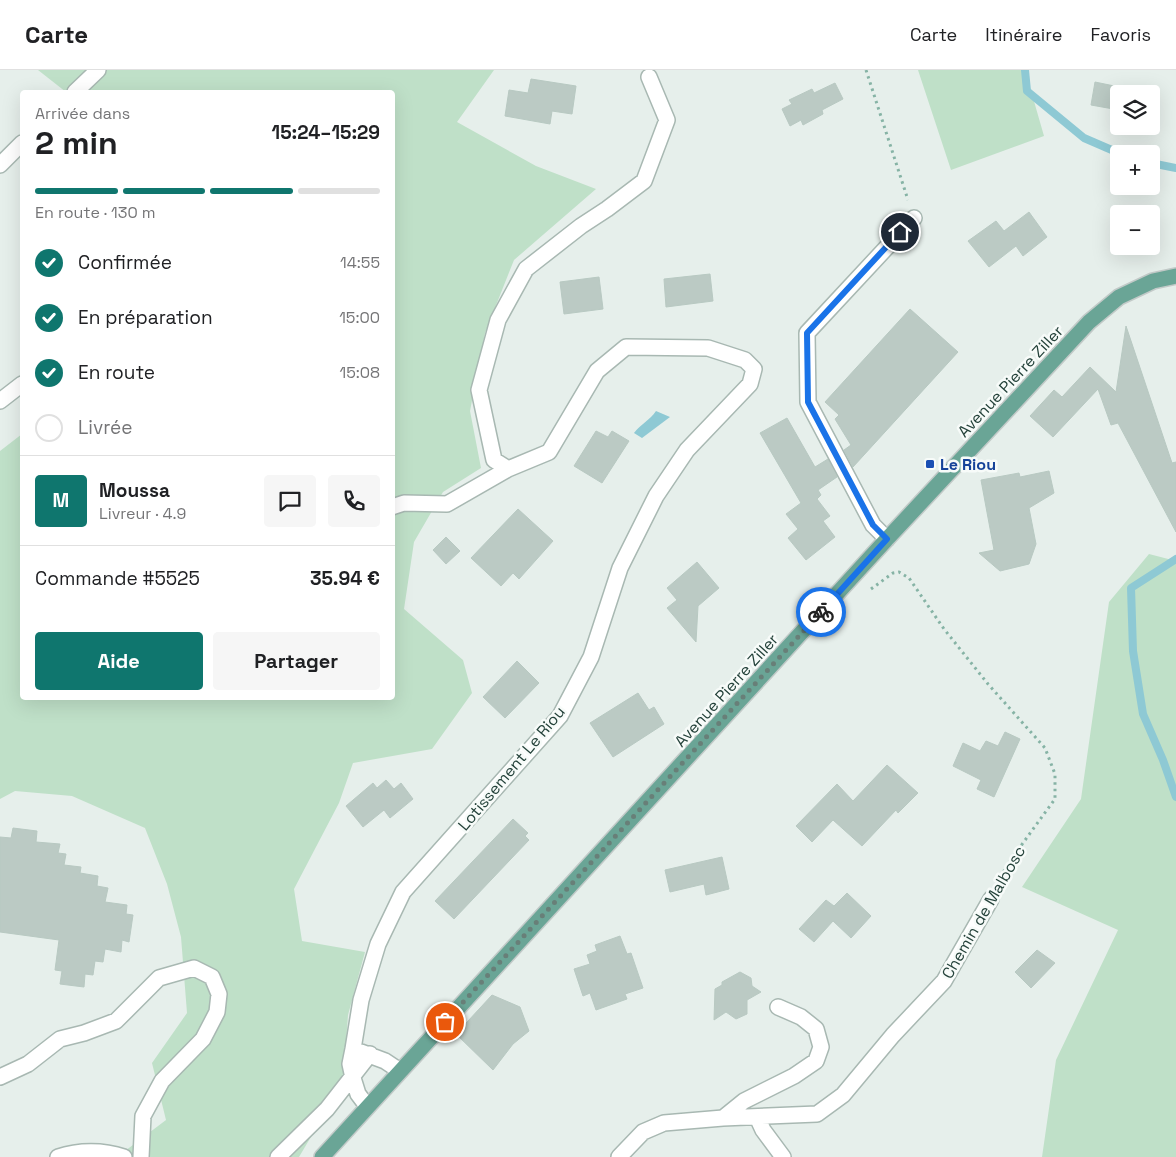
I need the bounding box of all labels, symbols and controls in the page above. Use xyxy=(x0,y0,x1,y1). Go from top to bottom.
text: Carte xyxy=(25,19,88,50)
text: Carte xyxy=(910,23,957,46)
text: Itinéraire xyxy=(985,23,1062,46)
text: Favoris xyxy=(1090,23,1151,46)
map controls xyxy=(1110,85,1160,255)
button: layers xyxy=(1110,85,1160,135)
text: Arrivée dans xyxy=(35,103,130,124)
text: 15:24–15:29 xyxy=(272,120,380,145)
text: 2 min xyxy=(35,123,118,163)
button: + xyxy=(1110,145,1160,195)
text: En route · 130 m xyxy=(35,202,156,223)
button: − xyxy=(1110,205,1160,255)
pin xyxy=(879,211,921,253)
icon: home xyxy=(886,218,914,246)
icon: check xyxy=(35,249,63,277)
text: Confirmée xyxy=(78,250,172,275)
text: 14:55 xyxy=(340,252,380,273)
icon: check xyxy=(35,304,63,332)
text: En préparation xyxy=(78,305,213,330)
text: 15:00 xyxy=(339,307,380,328)
street label: Avenue Pierre Ziller xyxy=(953,321,1068,442)
icon: check xyxy=(35,359,63,387)
text: En route xyxy=(78,360,155,385)
text: 15:08 xyxy=(339,362,380,383)
text: Livrée xyxy=(78,415,133,440)
place label: Le Riou xyxy=(940,454,996,475)
marker: Le Riou xyxy=(924,458,936,470)
button: chat xyxy=(264,475,316,527)
button: phone xyxy=(328,475,380,527)
text: Moussa xyxy=(99,478,170,503)
text: M xyxy=(53,488,69,513)
text: Livreur · 4.9 xyxy=(99,503,186,524)
text: Commande #5525 xyxy=(35,566,200,591)
text: 35.94 € xyxy=(310,566,380,591)
courier xyxy=(796,587,846,637)
icon: bike xyxy=(807,598,835,626)
street label: Avenue Pierre Ziller xyxy=(670,629,783,751)
button: Aide xyxy=(35,632,203,690)
button: Partager xyxy=(213,632,380,690)
street label: Lotissement Le Riou xyxy=(453,702,570,835)
street label: Chemin de Malbosc xyxy=(937,842,1030,983)
pin xyxy=(424,1001,466,1043)
icon: bag xyxy=(431,1008,459,1036)

